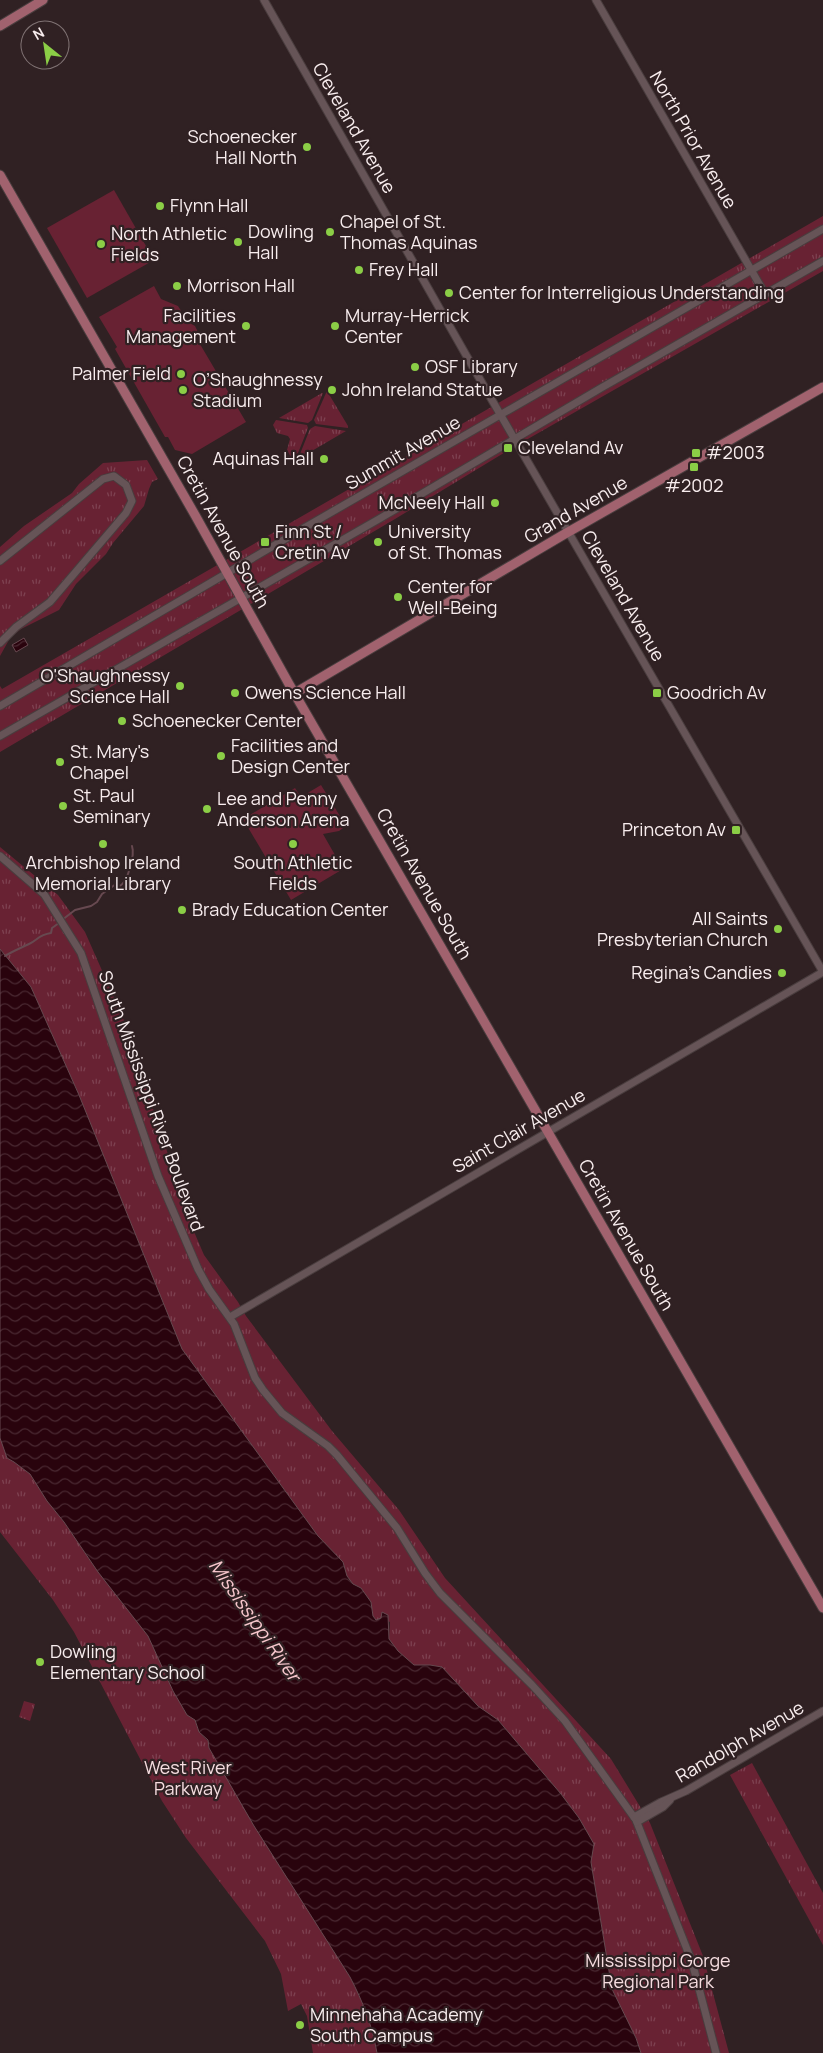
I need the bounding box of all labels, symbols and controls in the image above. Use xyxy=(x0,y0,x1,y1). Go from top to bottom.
north arrow xyxy=(20,20,70,70)
text: N xyxy=(29,23,47,44)
street label: Cleveland Avenue xyxy=(308,58,402,197)
street label: North Prior Avenue xyxy=(645,66,743,213)
place label: Schoenecker Hall North xyxy=(187,124,298,169)
marker: Schoenecker Hall North xyxy=(301,141,313,153)
place label: Flynn Hall xyxy=(170,193,248,217)
marker: Flynn Hall xyxy=(154,200,166,212)
place label: Chapel of St. Thomas Aquinas xyxy=(340,209,478,254)
place label: Dowling Hall xyxy=(248,219,314,264)
place label: North Athletic Fields xyxy=(111,221,227,266)
marker: Chapel of St. Thomas Aquinas xyxy=(324,226,336,238)
marker: Dowling Hall xyxy=(232,236,244,248)
marker: North Athletic Fields xyxy=(95,238,107,250)
place label: Frey Hall xyxy=(369,257,439,281)
marker: Frey Hall xyxy=(353,264,365,276)
place label: Morrison Hall xyxy=(187,273,295,297)
marker: Morrison Hall xyxy=(171,280,183,292)
place label: Center for Interreligious Understanding xyxy=(459,280,784,304)
marker: Center for Interreligious Understanding xyxy=(443,287,455,299)
place label: Facilities Management xyxy=(126,303,236,348)
place label: Murray-Herrick Center xyxy=(345,303,470,348)
marker: Facilities Management xyxy=(240,320,252,332)
marker: Murray-Herrick Center xyxy=(329,320,341,332)
place label: OSF Library xyxy=(425,354,518,378)
place label: Palmer Field xyxy=(72,361,171,385)
marker: OSF Library xyxy=(409,361,421,373)
place label: O’Shaughnessy Stadium xyxy=(193,367,323,412)
marker: Palmer Field xyxy=(175,368,187,380)
place label: John Ireland Statue xyxy=(342,377,503,401)
marker: O’Shaughnessy Stadium xyxy=(177,384,189,396)
marker: John Ireland Statue xyxy=(326,384,338,396)
street label: Summit Avenue xyxy=(341,410,464,495)
place label: Cleveland Av xyxy=(518,435,623,459)
place label: #2003 xyxy=(706,440,765,464)
marker: Cleveland Av xyxy=(502,442,514,454)
place label: Aquinas Hall xyxy=(213,446,314,470)
marker: #2003 xyxy=(690,447,702,459)
street label: Cretin Avenue South xyxy=(172,451,276,612)
marker: Aquinas Hall xyxy=(318,453,330,465)
marker: #2002 xyxy=(688,461,700,473)
street label: Grand Avenue xyxy=(520,470,631,548)
place label: #2002 xyxy=(664,473,724,497)
place label: McNeely Hall xyxy=(379,490,485,514)
marker: McNeely Hall xyxy=(489,497,501,509)
place label: Finn St / Cretin Av xyxy=(275,519,350,564)
place label: University of St. Thomas xyxy=(388,519,502,564)
street label: Cleveland Avenue xyxy=(577,526,671,665)
marker: Finn St / Cretin Av xyxy=(259,536,271,548)
marker: University of St. Thomas xyxy=(372,536,384,548)
place label: Center for Well-Being xyxy=(408,574,497,619)
marker: Center for Well-Being xyxy=(392,591,404,603)
place label: O'Shaughnessy Science Hall xyxy=(40,663,170,708)
marker: O'Shaughnessy Science Hall xyxy=(174,680,186,692)
place label: Owens Science Hall xyxy=(245,680,406,704)
place label: Goodrich Av xyxy=(667,680,766,704)
marker: Owens Science Hall xyxy=(229,687,241,699)
marker: Goodrich Av xyxy=(651,687,663,699)
place label: Schoenecker Center xyxy=(132,708,303,732)
marker: Schoenecker Center xyxy=(116,715,128,727)
place label: Facilities and Design Center xyxy=(231,733,350,778)
place label: St. Mary's Chapel xyxy=(70,739,149,784)
marker: Facilities and Design Center xyxy=(215,750,227,762)
marker: St. Mary's Chapel xyxy=(54,756,66,768)
place label: St. Paul Seminary xyxy=(73,783,151,828)
place label: Lee and Penny Anderson Arena xyxy=(217,786,349,831)
marker: St. Paul Seminary xyxy=(57,800,69,812)
marker: Lee and Penny Anderson Arena xyxy=(201,803,213,815)
street label: Cretin Avenue South xyxy=(372,803,478,964)
place label: Princeton Av xyxy=(622,817,726,841)
marker: Princeton Av xyxy=(730,824,742,836)
marker: Archbishop Ireland Memorial Library xyxy=(97,838,109,850)
marker: South Athletic Fields xyxy=(287,838,299,850)
place label: Archbishop Ireland Memorial Library xyxy=(26,850,180,895)
place label: South Athletic Fields xyxy=(234,850,353,895)
place label: Brady Education Center xyxy=(192,897,389,921)
marker: Brady Education Center xyxy=(176,904,188,916)
place label: All Saints Presbyterian Church xyxy=(597,906,768,951)
marker: All Saints Presbyterian Church xyxy=(772,923,784,935)
place label: Regina's Candies xyxy=(631,960,772,984)
street label: South Mississippi River Boulevard xyxy=(93,967,210,1234)
marker: Regina's Candies xyxy=(776,967,788,979)
street label: Saint Clair Avenue xyxy=(448,1082,589,1178)
street label: Cretin Avenue South xyxy=(574,1154,680,1315)
water label: Mississippi River xyxy=(203,1554,308,1688)
place label: Dowling Elementary School xyxy=(50,1639,205,1684)
marker: Dowling Elementary School xyxy=(34,1656,46,1668)
street label: Randolph Avenue xyxy=(671,1695,808,1788)
park label: West River Parkway xyxy=(144,1755,232,1800)
park label: Mississippi Gorge Regional Park xyxy=(585,1948,731,1993)
place label: Minnehaha Academy South Campus xyxy=(310,2002,483,2047)
marker: Minnehaha Academy South Campus xyxy=(294,2019,306,2031)

